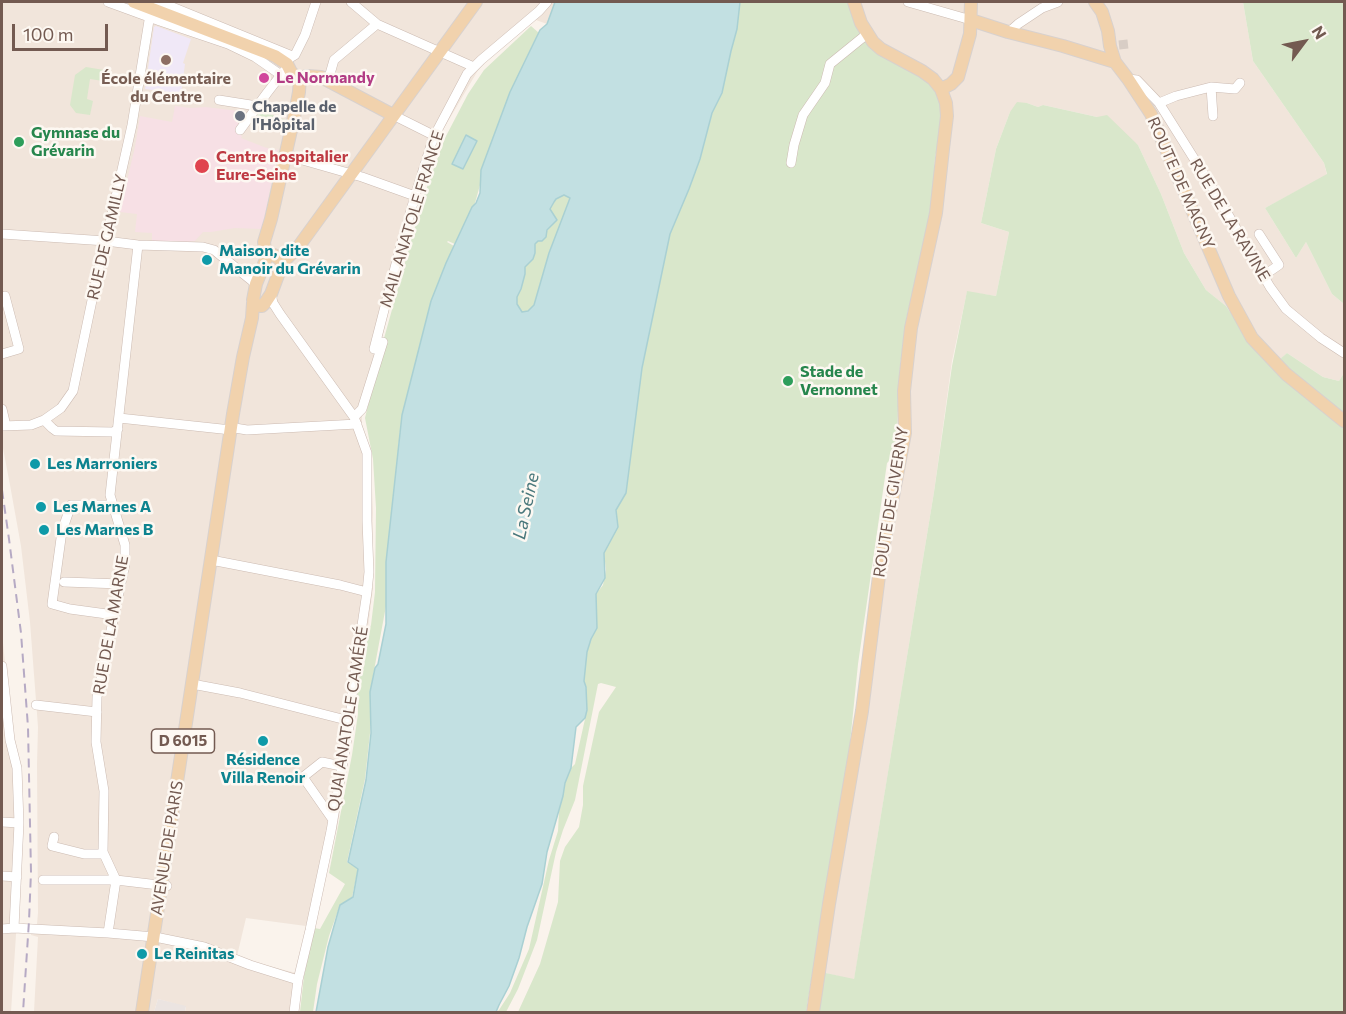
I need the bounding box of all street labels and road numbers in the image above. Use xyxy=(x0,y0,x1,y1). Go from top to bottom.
street label: ROUTE DE MAGNY xyxy=(1143,114,1219,252)
street label: MAIL ANATOLE FRANCE xyxy=(376,128,448,310)
street label: RUE DE LA RAVINE xyxy=(1186,155,1274,285)
street label: RUE DE GAMILLY xyxy=(83,172,131,302)
street label: ROUTE DE GIVERNY xyxy=(870,425,912,579)
street label: RUE DE LA MARNE xyxy=(89,554,133,696)
street label: QUAI ANATOLE CAMÉRÉ xyxy=(324,625,372,813)
road number: D 6015 xyxy=(152,729,214,753)
street label: AVENUE DE PARIS xyxy=(147,779,187,917)

